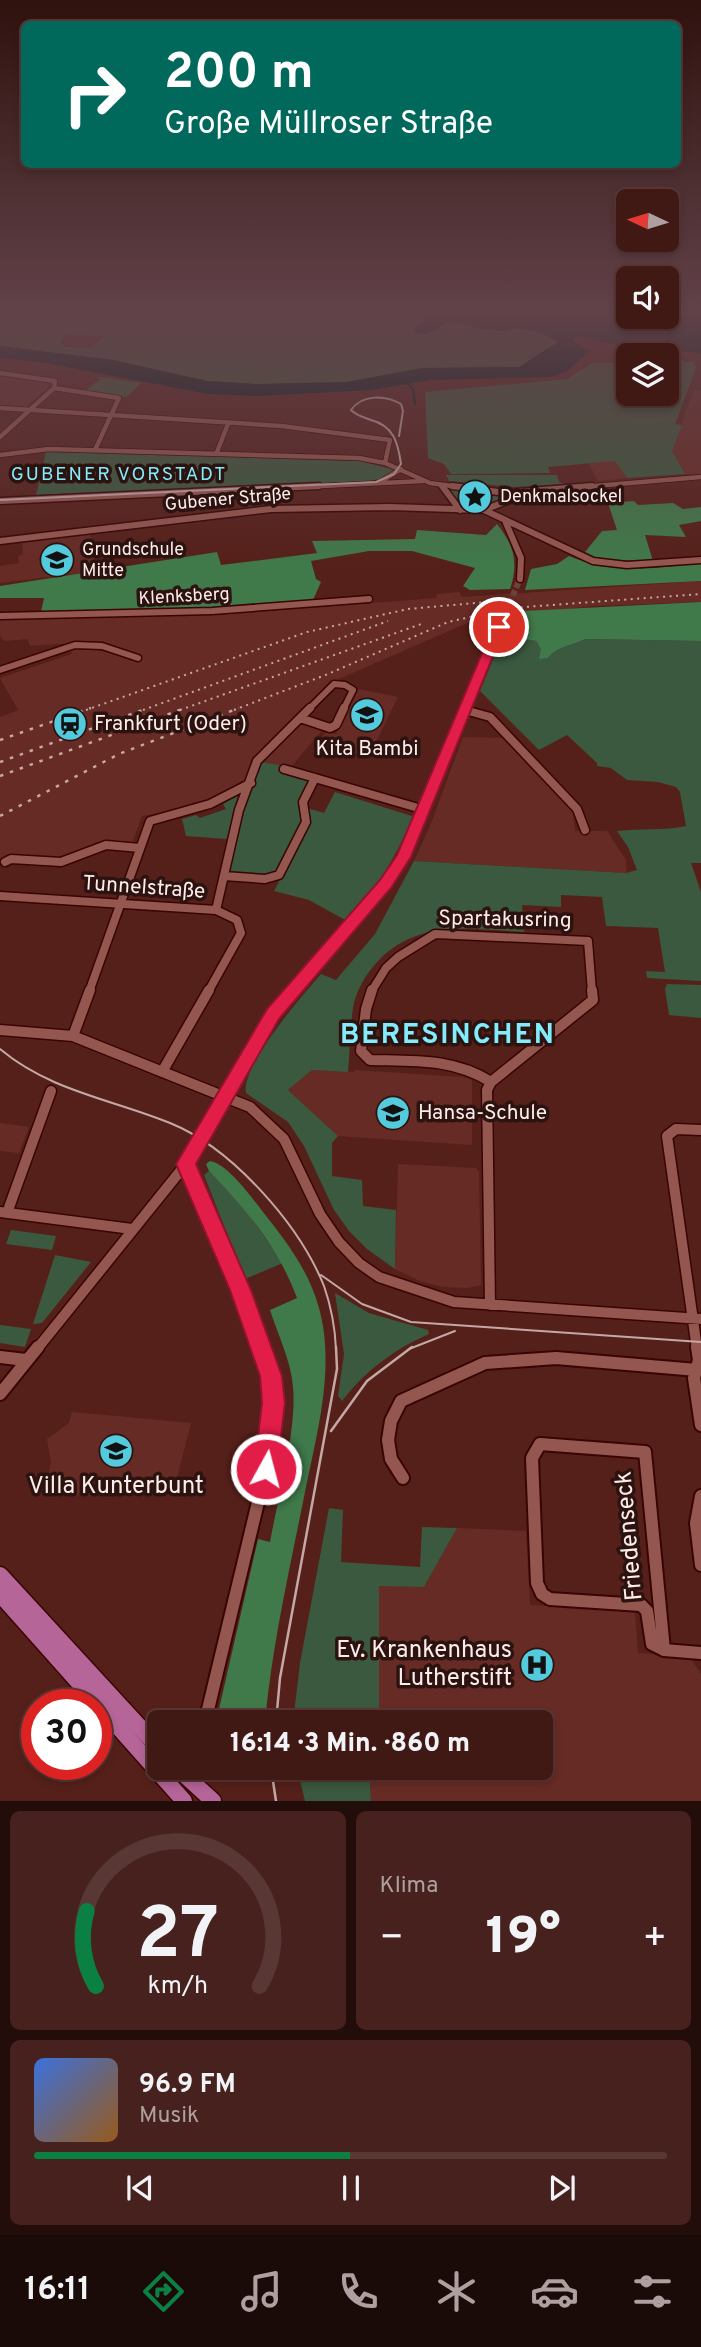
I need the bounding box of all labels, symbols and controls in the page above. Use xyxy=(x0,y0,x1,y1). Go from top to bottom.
text: 200 m xyxy=(164,44,314,106)
icon: right xyxy=(49,49,140,140)
text: Große Müllroser Straße xyxy=(164,105,493,145)
north arrow xyxy=(616,189,679,252)
map controls xyxy=(616,189,679,406)
button: sound xyxy=(616,266,679,329)
button: layers xyxy=(616,343,679,406)
district label: GUBENER VORSTADT xyxy=(11,463,227,487)
place icon: Denkmalsockel xyxy=(456,478,494,516)
street label: Gubener Straße xyxy=(164,483,292,517)
place label: Denkmalsockel xyxy=(500,486,622,509)
place label: Grundschule Mitte xyxy=(82,539,184,583)
school or university icon: Grundschule Mitte xyxy=(38,541,76,579)
street label: Klenksberg xyxy=(138,583,230,611)
pin xyxy=(469,597,529,657)
icon: arrive xyxy=(480,608,518,646)
school or university icon: Kita Bambi xyxy=(348,696,386,734)
station icon: Frankfurt (Oder) xyxy=(51,705,89,743)
place label: Frankfurt (Oder) xyxy=(94,711,247,738)
place label: Kita Bambi xyxy=(315,736,419,763)
street label: Tunnelstraße xyxy=(82,870,206,906)
street label: Spartakusring xyxy=(438,905,572,935)
district label: BERESINCHEN xyxy=(340,1018,556,1054)
school or university icon: Hansa-Schule xyxy=(374,1094,412,1132)
place label: Hansa-Schule xyxy=(418,1100,547,1127)
school or university icon: Villa Kunterbunt xyxy=(97,1432,135,1470)
position arrow xyxy=(229,1432,303,1506)
street label: Friedenseck xyxy=(609,1470,651,1602)
place label: Villa Kunterbunt xyxy=(28,1472,204,1502)
place label: Ev. Krankenhaus Lutherstift xyxy=(336,1636,512,1694)
hospital icon: Ev. Krankenhaus Lutherstift xyxy=(518,1646,556,1684)
speed limit sign: 30 xyxy=(21,1689,112,1780)
text: 16:14 · 3 Min. · 860 m xyxy=(230,1728,470,1761)
text: Klima xyxy=(380,1872,438,1901)
text: 27 xyxy=(136,1893,219,1985)
text: 19° xyxy=(486,1906,561,1972)
text: − xyxy=(380,1915,404,1964)
text: + xyxy=(642,1915,667,1964)
text: km/h xyxy=(147,1971,208,2003)
text: 96.9 FM xyxy=(139,2069,236,2102)
text: Musik xyxy=(139,2102,199,2131)
icon: previous xyxy=(121,2169,159,2207)
icon: pause xyxy=(332,2169,370,2207)
icon: next xyxy=(543,2169,581,2207)
icon: directions xyxy=(139,2267,188,2316)
icon: music xyxy=(237,2267,286,2316)
icon: phone xyxy=(334,2267,383,2316)
icon: climate xyxy=(432,2267,481,2316)
icon: car xyxy=(530,2267,579,2316)
icon: filters xyxy=(628,2267,677,2316)
text: 16:11 xyxy=(24,2271,90,2311)

